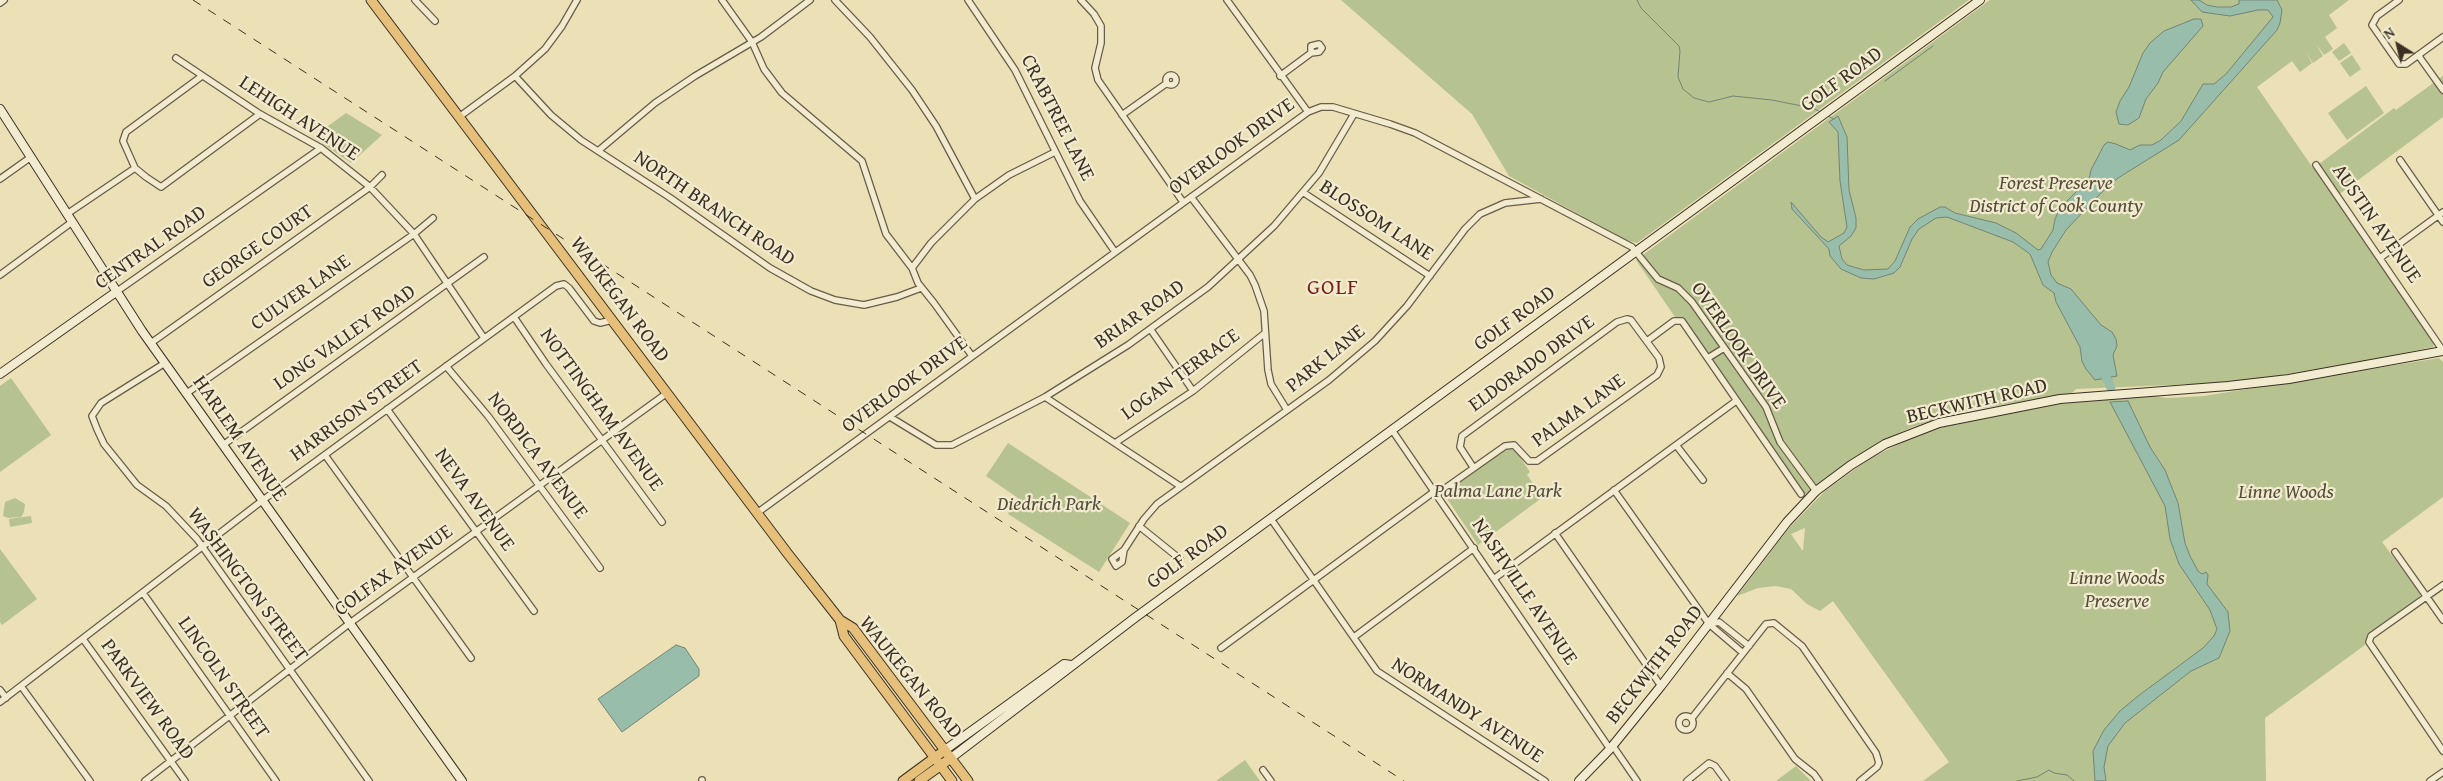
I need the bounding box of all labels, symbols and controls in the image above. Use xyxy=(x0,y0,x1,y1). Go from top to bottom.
north arrow xyxy=(2373,20,2423,70)
text: N xyxy=(2380,22,2399,44)
street label: GOLF ROAD xyxy=(1796,42,1888,118)
street label: CRABTREE LANE xyxy=(1015,51,1099,185)
street label: LEHIGH AVENUE xyxy=(234,71,364,167)
street label: OVERLOOK DRIVE xyxy=(1164,93,1300,201)
street label: NORTH BRANCH ROAD xyxy=(629,146,799,272)
street label: AUSTIN AVENUE xyxy=(2326,160,2426,288)
park label: Forest Preserve District of Cook County xyxy=(1969,172,2143,219)
street label: BLOSSOM LANE xyxy=(1315,175,1437,267)
street label: GEORGE COURT xyxy=(198,200,318,294)
street label: CENTRAL ROAD xyxy=(91,201,211,295)
street label: WAUKEGAN ROAD xyxy=(564,233,674,367)
street label: CULVER LANE xyxy=(247,250,355,336)
street label: BRIAR ROAD xyxy=(1090,275,1190,355)
district label: GOLF xyxy=(1307,275,1359,301)
street label: OVERLOOK DRIVE xyxy=(1685,278,1791,414)
street label: LONG VALLEY ROAD xyxy=(269,280,421,396)
street label: GOLF ROAD xyxy=(1469,281,1561,357)
street label: ELDORADO DRIVE xyxy=(1464,310,1600,418)
street label: PARK LANE xyxy=(1282,320,1370,398)
street label: NOTTINGHAM AVENUE xyxy=(534,324,668,496)
street label: LOGAN TERRACE xyxy=(1117,324,1245,426)
street label: OVERLOOK DRIVE xyxy=(837,331,973,439)
street label: HARRISON STREET xyxy=(286,355,428,467)
street label: PALMA LANE xyxy=(1528,369,1630,453)
street label: HARLEM AVENUE xyxy=(187,372,291,506)
street label: BECKWITH ROAD xyxy=(1904,374,2050,430)
street label: NORDICA AVENUE xyxy=(482,388,592,524)
street label: NEVA AVENUE xyxy=(429,444,519,556)
park label: Palma Lane Park xyxy=(1434,480,1562,504)
park label: Linne Woods xyxy=(2238,481,2334,505)
park label: Diedrich Park xyxy=(997,493,1101,517)
street label: WASHINGTON STREET xyxy=(181,503,313,667)
street label: NASHVILLE AVENUE xyxy=(1466,514,1582,670)
street label: GOLF ROAD xyxy=(1142,519,1234,595)
street label: COLFAX AVENUE xyxy=(330,520,458,622)
park label: Linne Woods Preserve xyxy=(2069,567,2165,614)
street label: BECKWITH ROAD xyxy=(1601,601,1709,729)
street label: LINCOLN STREET xyxy=(172,612,274,744)
street label: WAUKEGAN ROAD xyxy=(853,612,967,744)
street label: PARKVIEW ROAD xyxy=(95,635,199,765)
street label: NORMANDY AVENUE xyxy=(1386,653,1548,769)

